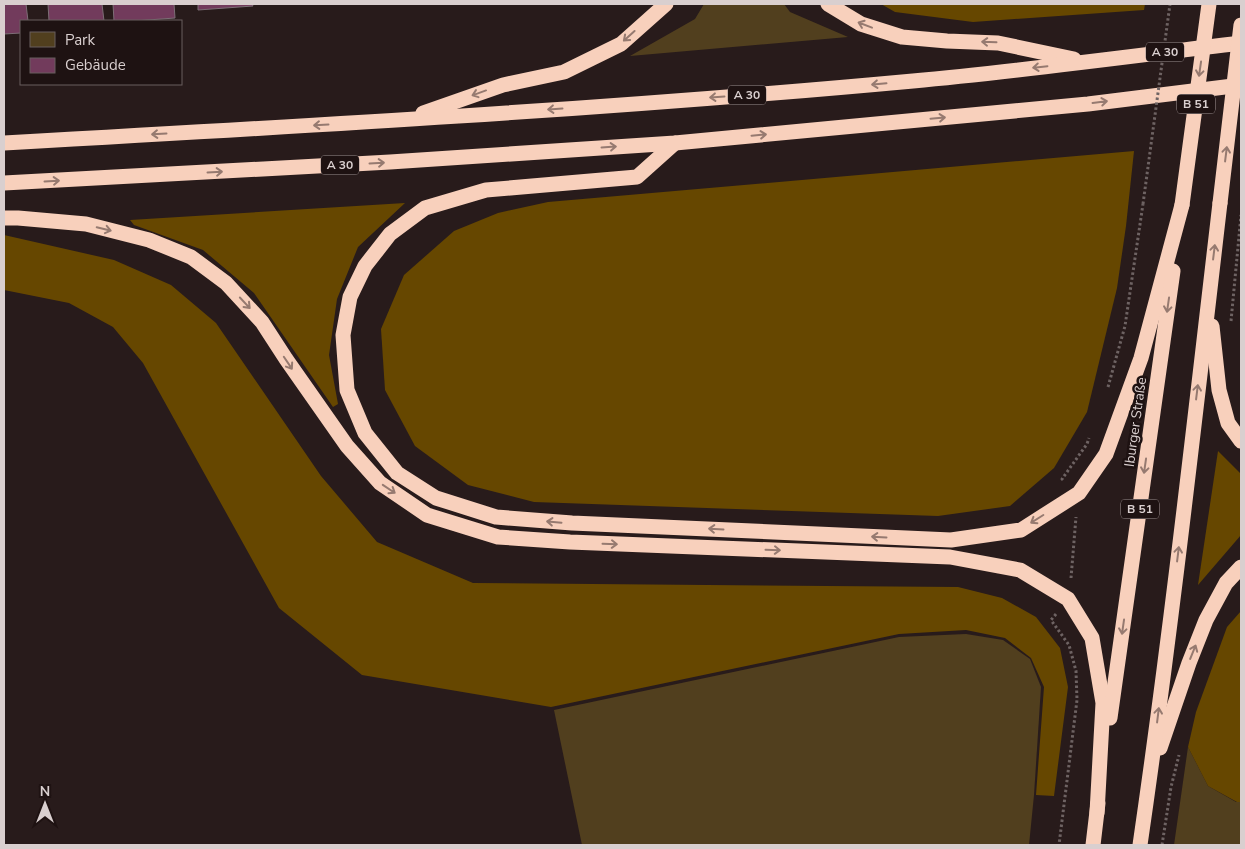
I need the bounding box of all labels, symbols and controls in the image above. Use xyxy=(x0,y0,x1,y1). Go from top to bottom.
legend xyxy=(20,20,182,85)
one-way arrow xyxy=(858,20,873,29)
text: Park xyxy=(65,30,95,50)
one-way arrow xyxy=(623,30,636,42)
one-way arrow xyxy=(982,38,998,47)
road number: A 30 xyxy=(1146,42,1184,62)
text: Gebäude xyxy=(65,55,126,75)
one-way arrow xyxy=(1195,61,1205,77)
one-way arrow xyxy=(1033,62,1049,72)
one-way arrow xyxy=(871,79,887,88)
road number: A 30 xyxy=(728,86,766,104)
one-way arrow xyxy=(472,89,488,98)
one-way arrow xyxy=(709,92,725,101)
road number: B 51 xyxy=(1177,95,1215,114)
one-way arrow xyxy=(1091,97,1107,107)
one-way arrow xyxy=(547,104,563,114)
one-way arrow xyxy=(930,113,946,123)
one-way arrow xyxy=(313,120,329,129)
one-way arrow xyxy=(151,130,167,139)
one-way arrow xyxy=(750,130,766,140)
one-way arrow xyxy=(601,143,617,152)
one-way arrow xyxy=(1221,147,1231,163)
road number: A 30 xyxy=(321,156,359,174)
one-way arrow xyxy=(369,158,385,167)
one-way arrow xyxy=(206,167,222,176)
one-way arrow xyxy=(44,176,60,185)
one-way arrow xyxy=(96,224,112,234)
one-way arrow xyxy=(1209,245,1219,261)
one-way arrow xyxy=(239,297,251,309)
one-way arrow xyxy=(1163,297,1173,313)
one-way arrow xyxy=(283,356,294,370)
street label: Iburger Straße xyxy=(1120,376,1151,468)
one-way arrow xyxy=(1193,385,1203,401)
one-way arrow xyxy=(1140,458,1150,474)
one-way arrow xyxy=(382,484,396,494)
road number: B 51 xyxy=(1121,499,1159,518)
one-way arrow xyxy=(1031,515,1045,525)
one-way arrow xyxy=(546,517,562,526)
one-way arrow xyxy=(709,525,725,534)
one-way arrow xyxy=(871,532,887,541)
one-way arrow xyxy=(602,539,618,549)
one-way arrow xyxy=(764,546,780,555)
one-way arrow xyxy=(1173,546,1183,562)
one-way arrow xyxy=(1118,618,1128,634)
one-way arrow xyxy=(1189,644,1198,660)
one-way arrow xyxy=(1153,707,1163,723)
north arrow xyxy=(20,779,70,829)
text: N xyxy=(40,782,50,801)

